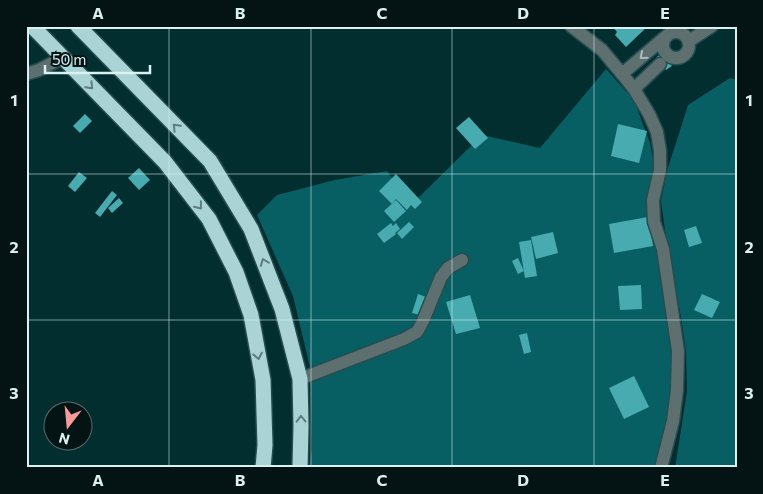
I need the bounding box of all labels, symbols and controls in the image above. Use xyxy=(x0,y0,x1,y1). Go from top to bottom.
text: A xyxy=(92,3,104,22)
text: B xyxy=(235,3,246,22)
text: C xyxy=(377,3,388,22)
text: D xyxy=(517,3,529,22)
text: E xyxy=(660,3,670,22)
scale bar xyxy=(45,42,150,74)
text: 50 m xyxy=(52,50,86,68)
one-way arrow xyxy=(640,50,649,59)
one-way arrow xyxy=(84,80,93,89)
text: 1 xyxy=(10,90,18,109)
text: 1 xyxy=(745,90,753,109)
one-way arrow xyxy=(173,124,182,133)
one-way arrow xyxy=(194,200,202,209)
text: 2 xyxy=(9,237,19,256)
text: 2 xyxy=(744,237,754,256)
one-way arrow xyxy=(260,258,270,267)
one-way arrow xyxy=(253,351,263,360)
text: 3 xyxy=(9,383,19,402)
text: 3 xyxy=(744,383,754,402)
north arrow xyxy=(42,402,92,452)
one-way arrow xyxy=(296,415,306,422)
text: N xyxy=(57,429,72,449)
text: A xyxy=(92,470,104,489)
text: B xyxy=(235,470,246,489)
text: C xyxy=(377,470,388,489)
text: D xyxy=(517,470,529,489)
text: E xyxy=(660,470,670,489)

